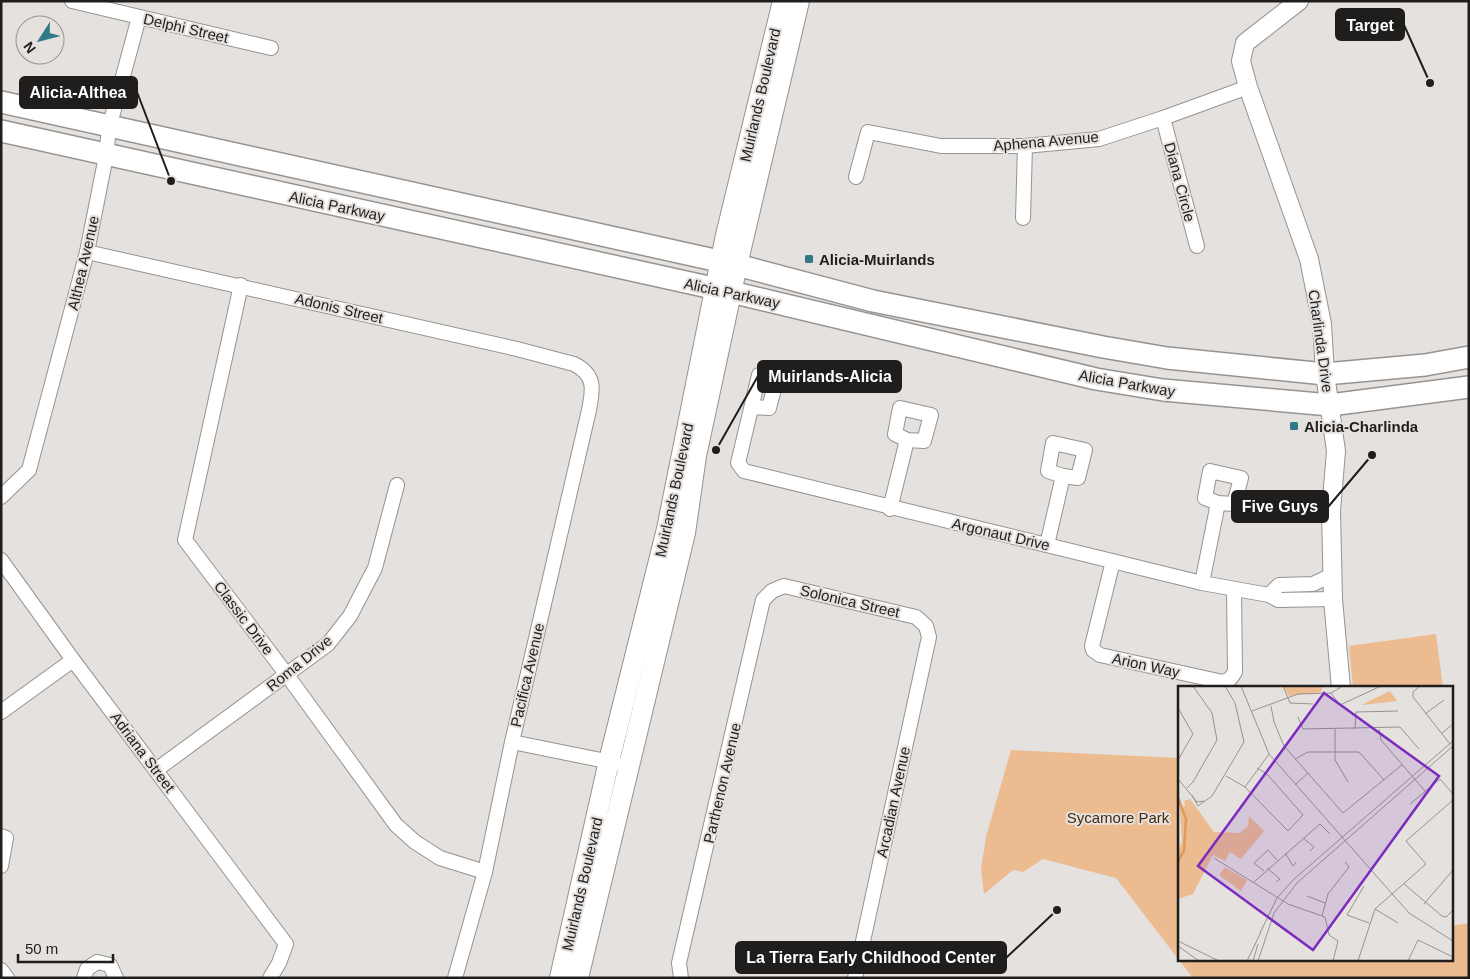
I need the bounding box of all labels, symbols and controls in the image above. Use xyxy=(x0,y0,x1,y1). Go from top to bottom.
callout: Target xyxy=(1336,9,1404,40)
street label: Delphi Street xyxy=(142,10,231,46)
north arrow xyxy=(15,15,65,65)
text: Target xyxy=(1346,17,1395,34)
street label: Muirlands Boulevard xyxy=(736,26,784,164)
text: N xyxy=(20,39,39,56)
callout: Alicia-Althea xyxy=(20,77,137,108)
text: Alicia-Althea xyxy=(30,84,127,101)
street label: Aphena Avenue xyxy=(993,128,1099,154)
street label: Diana Circle xyxy=(1161,140,1199,224)
street label: Alicia Parkway xyxy=(288,188,387,225)
street label: Althea Avenue xyxy=(64,214,102,312)
place label: Alicia-Muirlands xyxy=(819,251,935,268)
marker: Alicia-Muirlands xyxy=(803,253,815,265)
street label: Alicia Parkway xyxy=(683,275,782,312)
street label: Charlinda Drive xyxy=(1305,289,1337,393)
street label: Adonis Street xyxy=(293,290,386,327)
callout: Muirlands-Alicia xyxy=(758,361,901,392)
street label: Alicia Parkway xyxy=(1077,366,1177,400)
text: Muirlands-Alicia xyxy=(768,368,892,385)
place label: Alicia-Charlinda xyxy=(1304,418,1419,435)
marker: Alicia-Charlinda xyxy=(1288,420,1300,432)
street label: Muirlands Boulevard xyxy=(651,421,697,559)
callout: Five Guys xyxy=(1232,491,1328,522)
text: Five Guys xyxy=(1242,498,1318,515)
street label: Argonaut Drive xyxy=(950,514,1052,554)
street label: Classic Drive xyxy=(211,578,277,658)
street label: Solonica Street xyxy=(799,581,902,621)
street label: Pacifica Avenue xyxy=(507,621,547,729)
street label: Roma Drive xyxy=(263,631,335,695)
street label: Arion Way xyxy=(1111,650,1182,681)
inset map xyxy=(1178,686,1452,962)
street label: Adriana Street xyxy=(107,709,179,796)
street label: Parthenon Avenue xyxy=(700,721,744,845)
street label: Arcadian Avenue xyxy=(873,745,913,859)
park label: Sycamore Park xyxy=(1067,809,1170,826)
street label: Muirlands Boulevard xyxy=(558,815,606,953)
scale bar xyxy=(18,932,112,964)
text: 50 m xyxy=(25,940,58,957)
callout: La Tierra Early Childhood Center xyxy=(736,942,1006,973)
text: La Tierra Early Childhood Center xyxy=(746,949,996,966)

